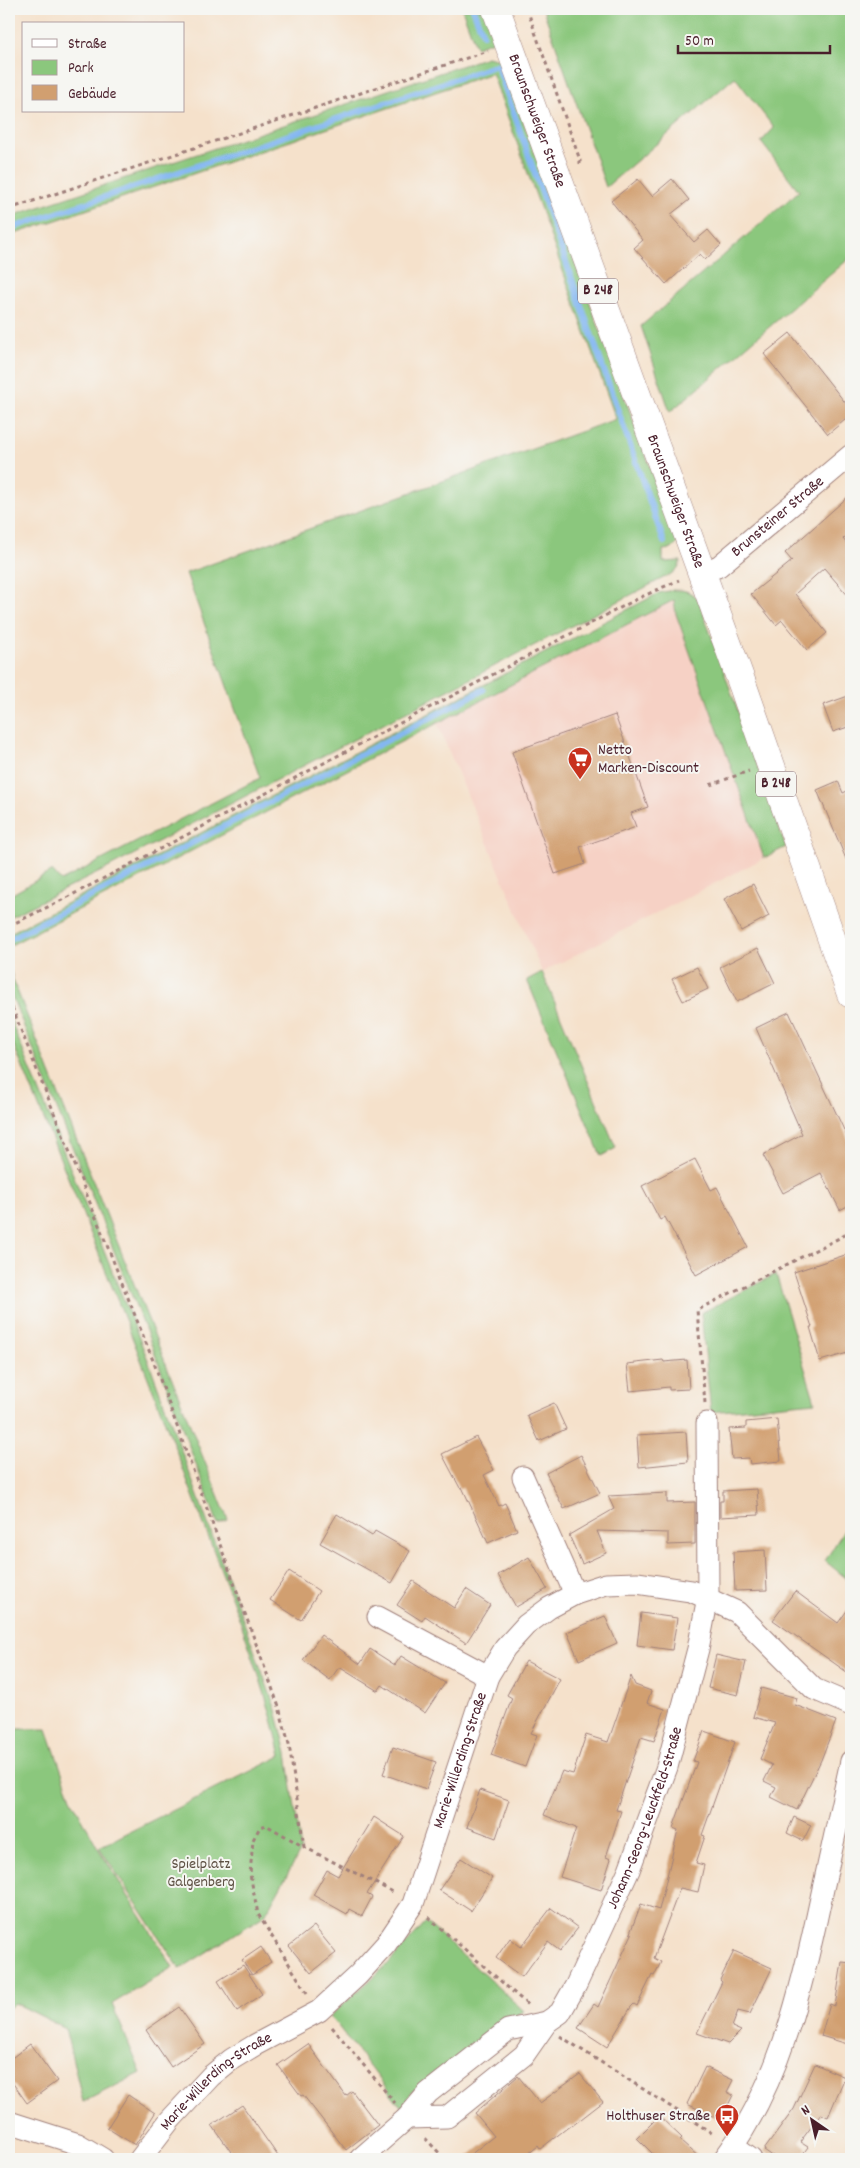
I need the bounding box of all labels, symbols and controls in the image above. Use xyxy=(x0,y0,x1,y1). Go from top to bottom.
legend xyxy=(22,22,185,112)
scale bar xyxy=(678,22,830,54)
text: 50 m xyxy=(685,31,714,53)
text: Straße xyxy=(68,34,107,56)
street label: Braunschweiger Straße xyxy=(502,51,572,191)
text: Park xyxy=(68,58,94,80)
text: Gebäude xyxy=(68,84,117,106)
road number: B 248 xyxy=(578,278,618,304)
street label: Braunschweiger Straße xyxy=(641,431,711,571)
street label: Brunsteiner Straße xyxy=(726,471,829,563)
place label: Netto Marken-Discount xyxy=(598,739,699,780)
supermarket icon: Netto Marken-Discount xyxy=(567,746,593,780)
road number: B 248 xyxy=(756,772,796,796)
street label: Marie-Willerding-Straße xyxy=(427,1689,493,1832)
street label: Johann-Georg-Leuckfeld-Straße xyxy=(601,1724,689,1913)
park label: Spielplatz Galgenberg xyxy=(167,1853,235,1894)
street label: Marie-Willerding-Straße xyxy=(155,2026,276,2135)
north arrow xyxy=(788,2096,838,2146)
text: N xyxy=(797,2101,814,2121)
bus stop icon: Holthuser Straße xyxy=(714,2103,740,2137)
place label: Holthuser Straße xyxy=(606,2105,710,2128)

